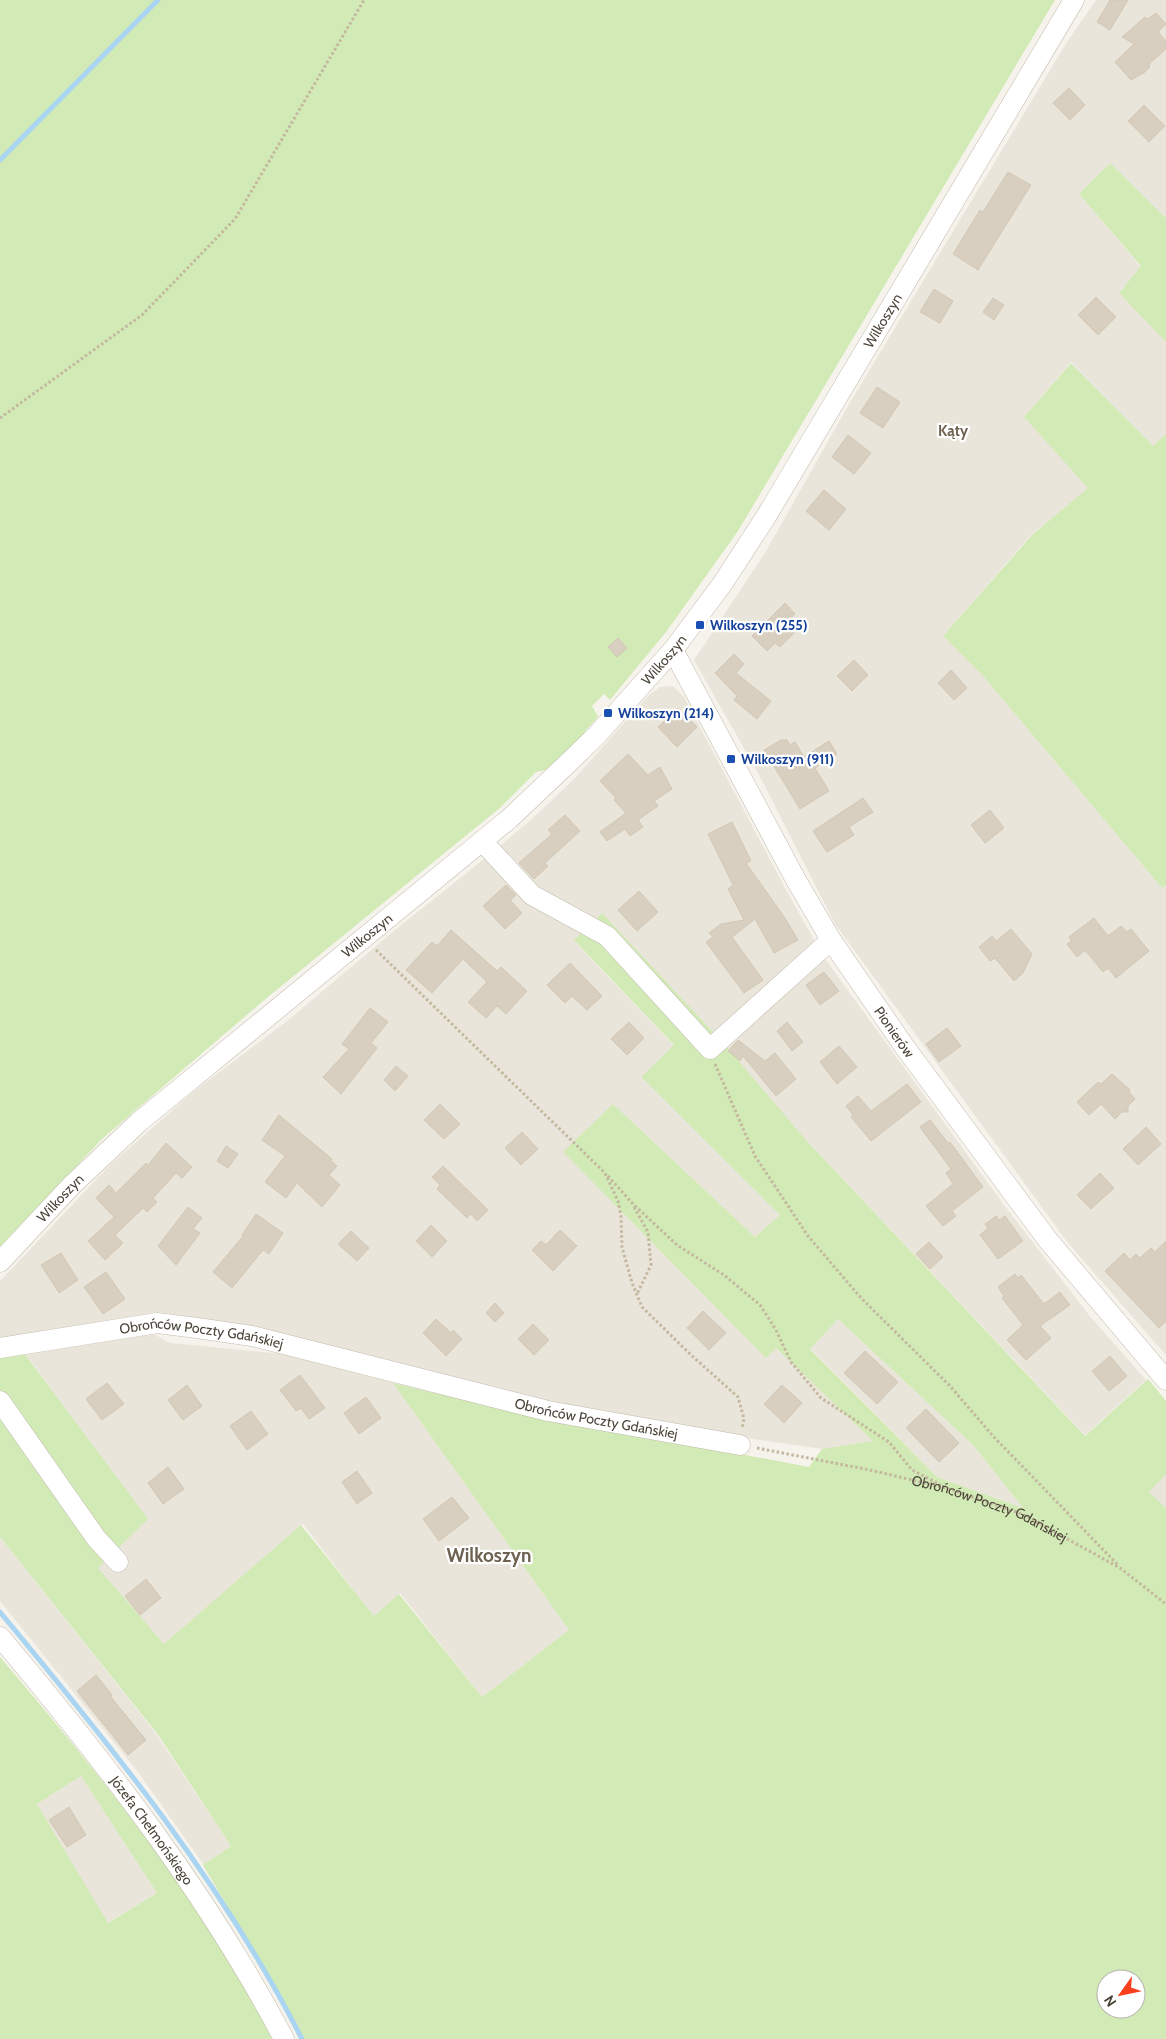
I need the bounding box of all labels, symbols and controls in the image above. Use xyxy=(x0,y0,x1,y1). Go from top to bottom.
street label: Wilkoszyn xyxy=(860,290,906,351)
district label: Kąty xyxy=(938,422,969,440)
place label: Wilkoszyn (255) xyxy=(710,616,807,634)
marker: Wilkoszyn (255) xyxy=(694,619,706,631)
street label: Wilkoszyn xyxy=(637,631,690,688)
place label: Wilkoszyn (214) xyxy=(618,704,714,722)
marker: Wilkoszyn (214) xyxy=(602,707,614,719)
place label: Wilkoszyn (911) xyxy=(741,750,834,768)
marker: Wilkoszyn (911) xyxy=(725,753,737,765)
street label: Wilkoszyn xyxy=(338,909,396,961)
street label: Pionierów xyxy=(870,1003,919,1061)
street label: Wilkoszyn xyxy=(33,1170,88,1226)
street label: Obrońców Poczty Gdańskiej xyxy=(118,1314,285,1353)
street label: Obrońców Poczty Gdańskiej xyxy=(513,1394,679,1443)
street label: Obrońców Poczty Gdańskiej xyxy=(910,1471,1070,1546)
district label: Wilkoszyn xyxy=(446,1544,532,1567)
street label: Józefa Chełmońskiego xyxy=(106,1771,198,1889)
north arrow xyxy=(1096,1969,1146,2019)
text: N xyxy=(1100,1992,1120,2010)

